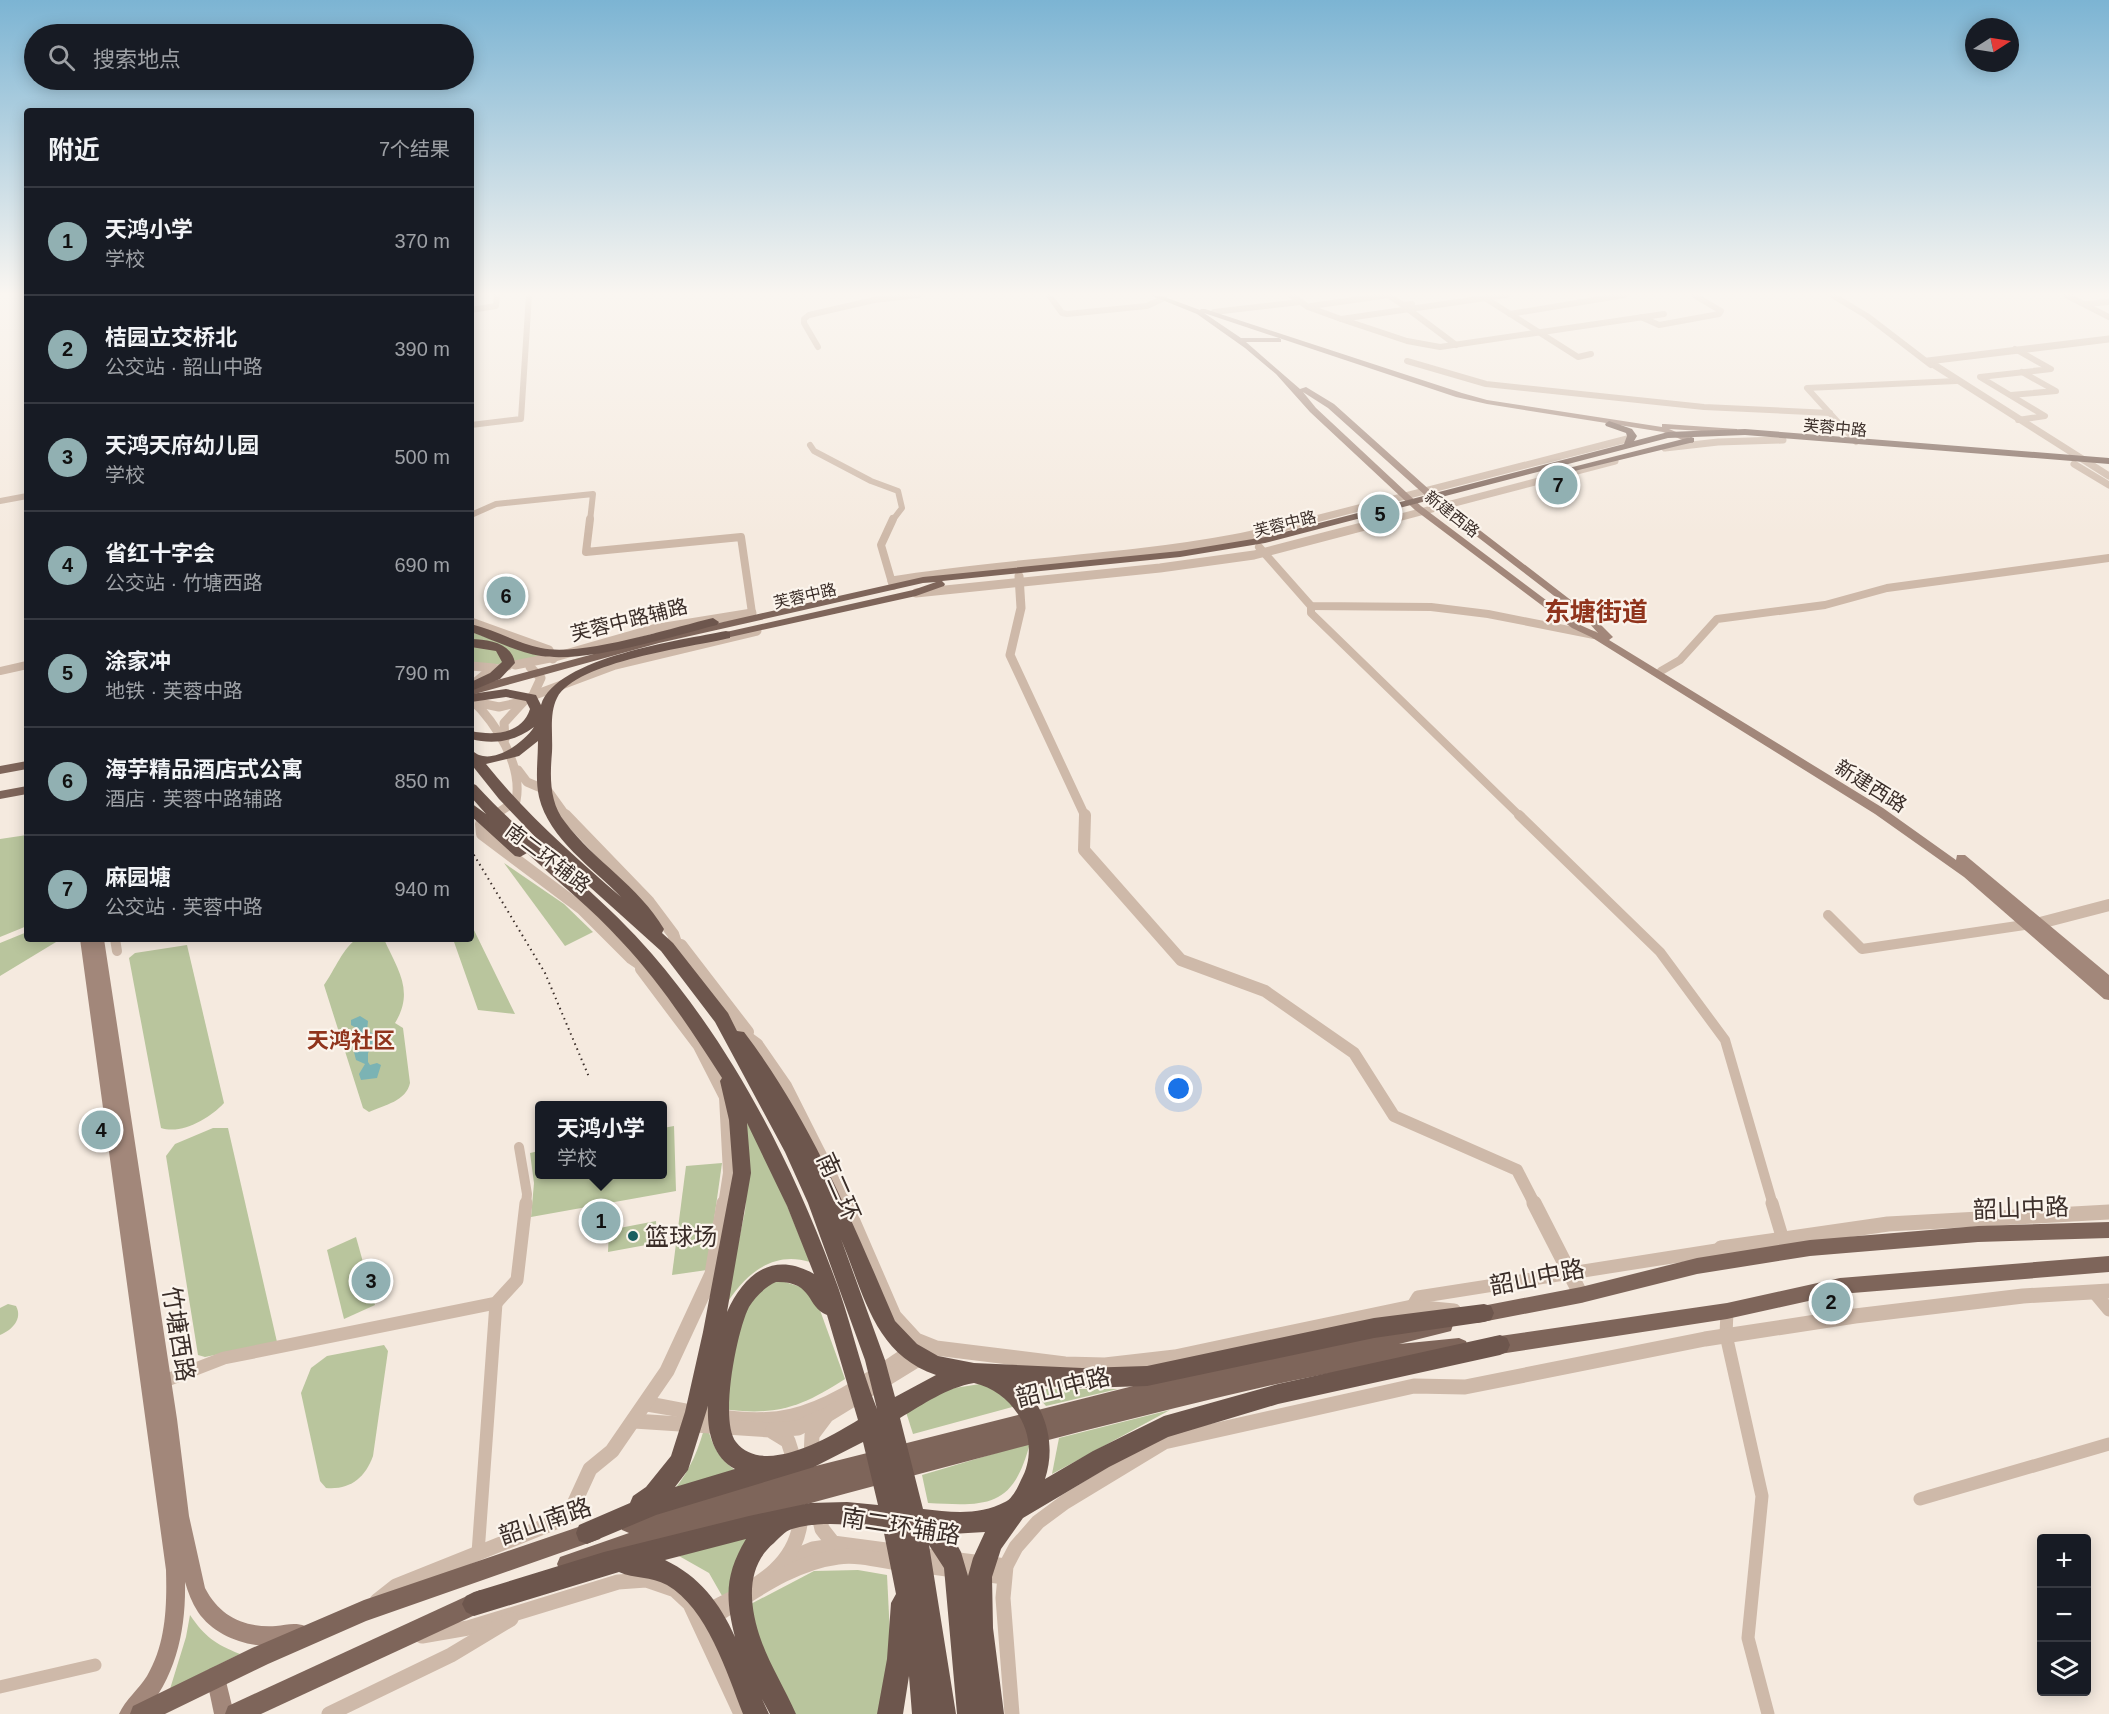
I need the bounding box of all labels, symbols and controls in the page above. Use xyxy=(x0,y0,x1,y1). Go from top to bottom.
north arrow xyxy=(1965,18,2019,72)
search box xyxy=(24,24,474,90)
icon: search xyxy=(45,41,78,74)
text: 搜索地点 xyxy=(93,47,181,72)
text: 附近 xyxy=(48,135,100,165)
text: 7个结果 xyxy=(379,138,450,160)
text: 天鸿小学 xyxy=(105,217,193,242)
text: 1 xyxy=(62,230,73,252)
text: 370 m xyxy=(394,230,450,252)
text: 学校 xyxy=(105,248,145,270)
text: 桔园立交桥北 xyxy=(105,325,237,350)
text: 2 xyxy=(62,338,73,360)
text: 390 m xyxy=(394,338,450,360)
text: 公交站 · 韶山中路 xyxy=(105,356,263,378)
street label: 芙蓉中路 xyxy=(1802,417,1868,439)
text: 天鸿天府幼儿园 xyxy=(105,433,259,458)
text: 3 xyxy=(62,446,73,468)
text: 500 m xyxy=(394,446,450,468)
pin: 7 xyxy=(1538,462,1578,508)
text: 学校 xyxy=(105,464,145,486)
street label: 新建西路 xyxy=(1422,488,1482,540)
pin: 5 xyxy=(1360,492,1400,536)
street label: 芙蓉中路 xyxy=(1252,508,1318,540)
text: 省红十字会 xyxy=(105,541,215,566)
text: 4 xyxy=(62,554,73,576)
text: 690 m xyxy=(394,554,450,576)
text: 公交站 · 竹塘西路 xyxy=(105,572,263,594)
pin: 6 xyxy=(486,574,526,618)
street label: 芙蓉中路 xyxy=(772,581,838,611)
street label: 芙蓉中路辅路 xyxy=(568,595,690,645)
district label: 东塘街道 xyxy=(1544,597,1648,627)
text: 涂家冲 xyxy=(105,649,171,674)
text: 5 xyxy=(62,662,73,684)
text: 790 m xyxy=(394,662,450,684)
text: 地铁 · 芙蓉中路 xyxy=(105,680,243,702)
street label: 新建西路 xyxy=(1831,755,1911,817)
text: 海芋精品酒店式公寓 xyxy=(105,757,303,782)
text: 6 xyxy=(62,770,73,792)
text: 850 m xyxy=(394,770,450,792)
text: 酒店 · 芙蓉中路辅路 xyxy=(105,788,283,810)
street label: 南二环辅路 xyxy=(501,819,595,897)
text: 麻园塘 xyxy=(105,865,171,890)
text: 7 xyxy=(62,878,73,900)
text: 940 m xyxy=(394,878,450,900)
text: 公交站 · 芙蓉中路 xyxy=(105,896,263,918)
district label: 天鸿社区 xyxy=(307,1028,395,1053)
your location xyxy=(1164,1074,1193,1103)
popup xyxy=(535,1101,667,1179)
pin: 4 xyxy=(82,1108,120,1152)
text: 天鸿小学 xyxy=(557,1116,645,1141)
text: 学校 xyxy=(557,1147,597,1169)
street label: 南二环 xyxy=(812,1149,866,1225)
street label: 韶山中路 xyxy=(1973,1193,2069,1223)
pin: 1 xyxy=(582,1198,620,1244)
place label: 篮球场 xyxy=(645,1223,717,1250)
marker: 篮球场 xyxy=(626,1229,640,1243)
street label: 韶山中路 xyxy=(1487,1255,1587,1299)
pin: 3 xyxy=(352,1258,391,1304)
pin: 2 xyxy=(1812,1280,1850,1324)
street label: 竹塘西路 xyxy=(158,1284,200,1384)
street label: 韶山中路 xyxy=(1013,1362,1113,1412)
street label: 韶山南路 xyxy=(495,1493,595,1549)
street label: 南二环辅路 xyxy=(840,1503,962,1549)
map controls xyxy=(2037,1534,2091,1696)
button: + xyxy=(2037,1534,2091,1588)
button: − xyxy=(2037,1588,2091,1642)
button: layers xyxy=(2037,1642,2091,1696)

